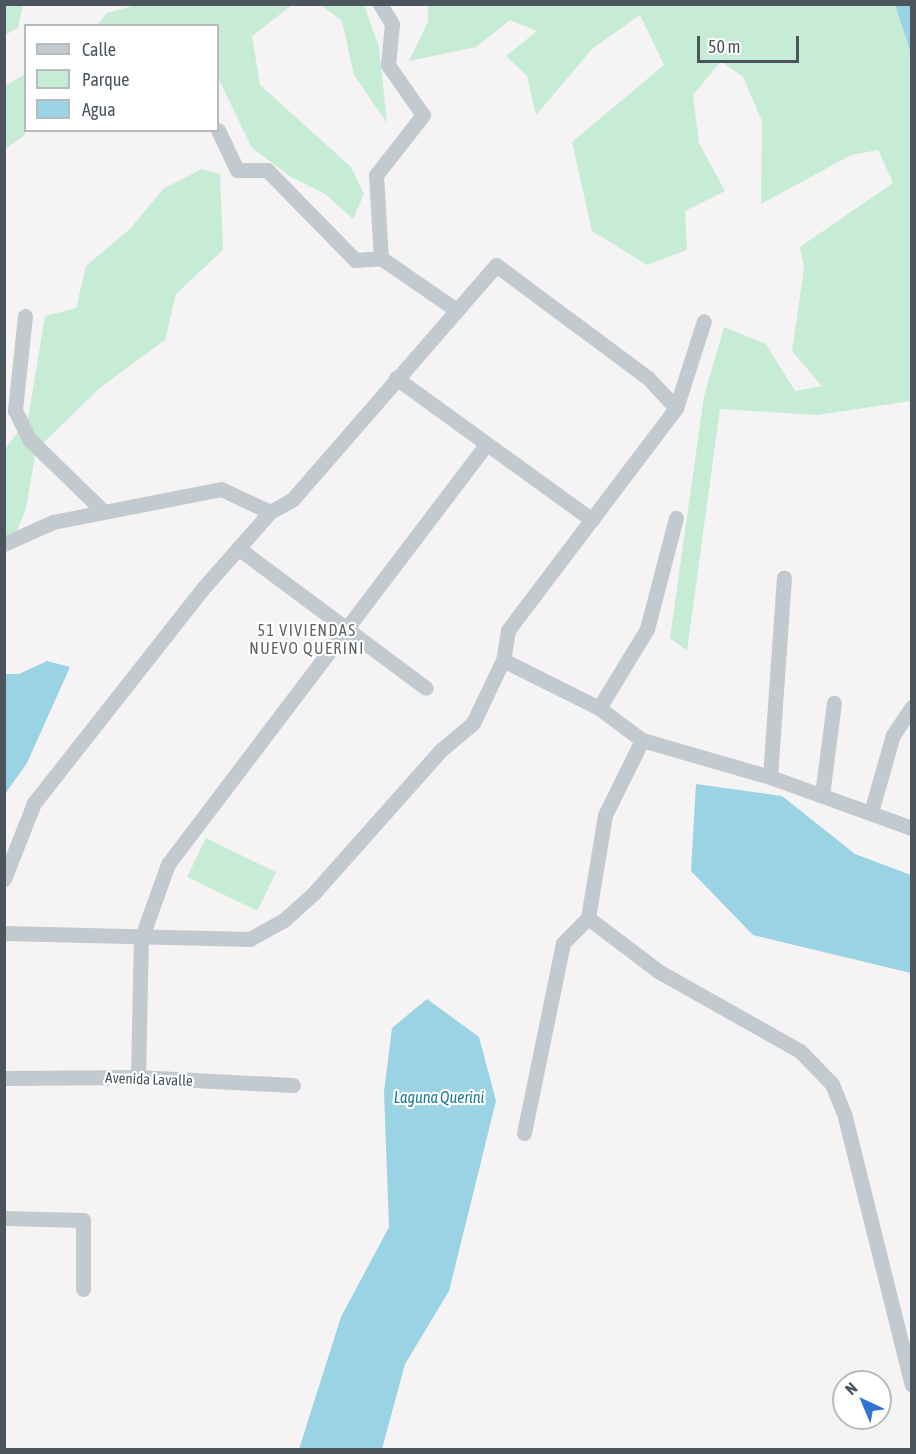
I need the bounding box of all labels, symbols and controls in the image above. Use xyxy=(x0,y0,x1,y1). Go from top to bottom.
legend xyxy=(24,24,219,132)
scale bar xyxy=(700,24,802,62)
text: 50 m xyxy=(708,36,740,57)
text: Calle xyxy=(82,39,116,60)
text: Parque xyxy=(82,69,130,90)
text: Agua xyxy=(82,99,116,120)
district label: 51 VIVIENDAS NUEVO QUERINI xyxy=(249,620,365,658)
street label: Avenida Lavalle xyxy=(105,1068,193,1090)
water label: Laguna Querini xyxy=(394,1087,484,1107)
north arrow xyxy=(832,1370,892,1430)
text: N xyxy=(841,1379,861,1398)

